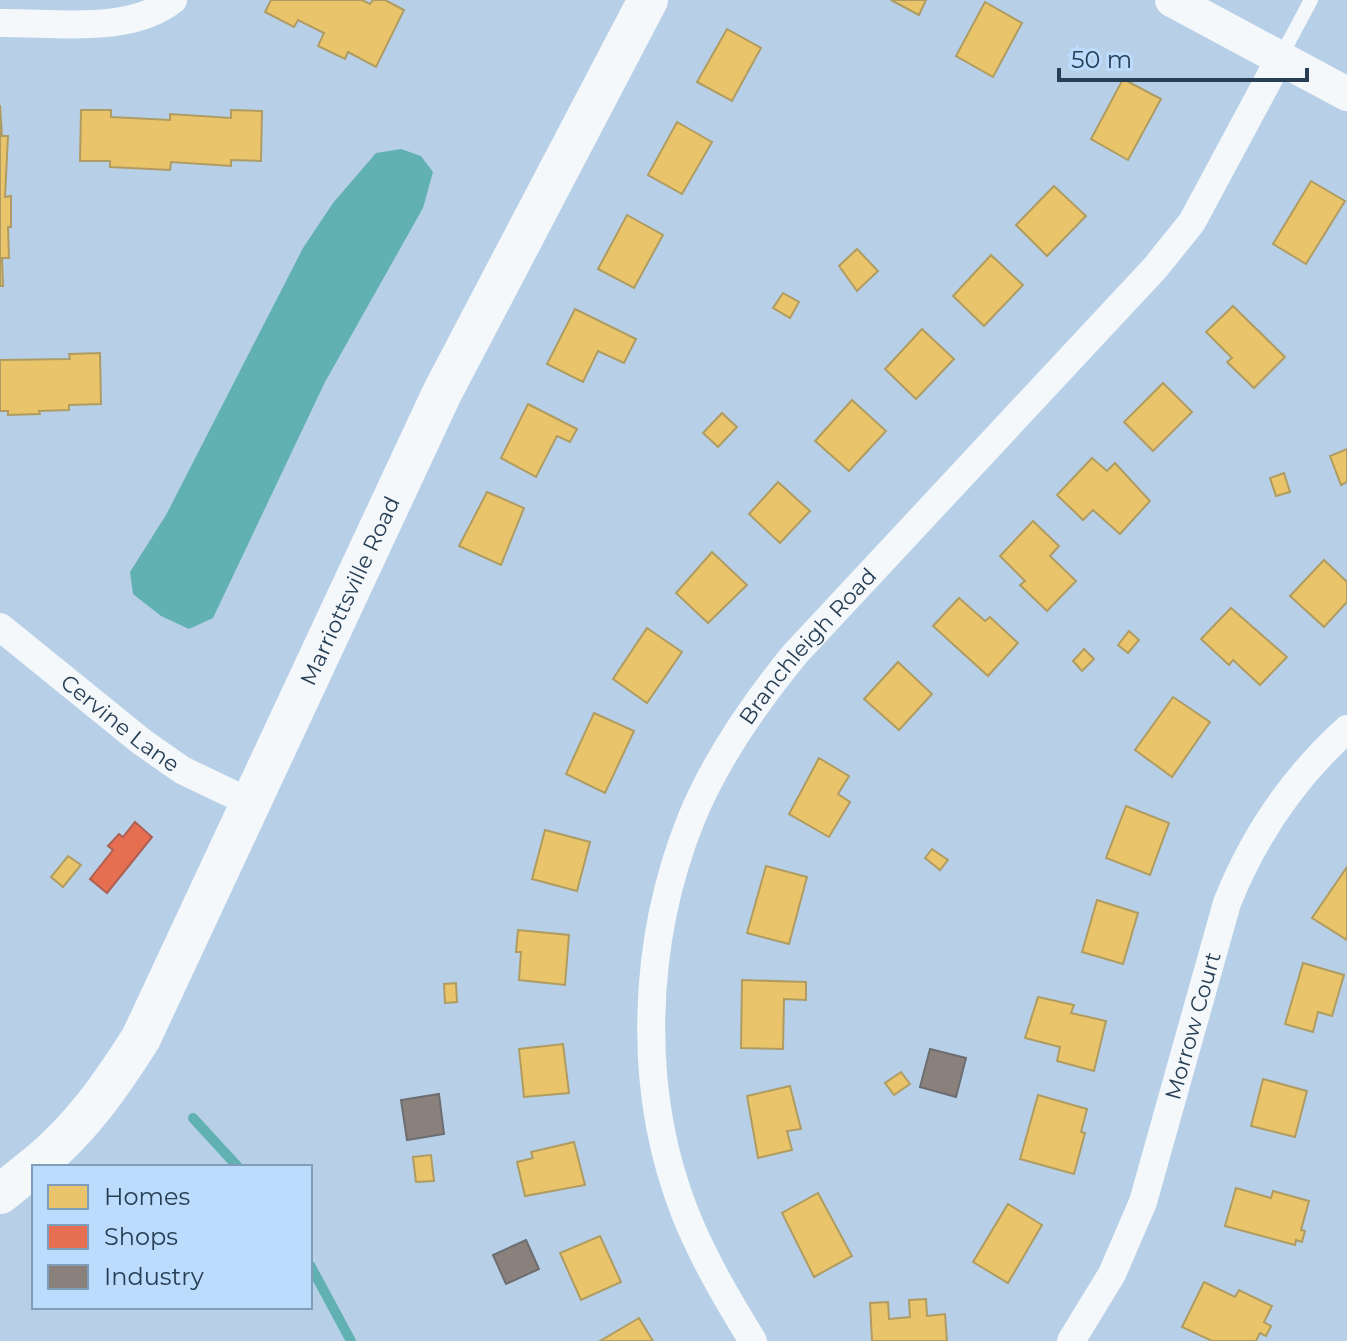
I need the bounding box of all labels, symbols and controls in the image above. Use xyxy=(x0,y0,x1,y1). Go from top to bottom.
scale bar xyxy=(1059,32,1307,82)
text: 50 m xyxy=(1071,45,1132,74)
street label: Marriottsville Road xyxy=(295,492,406,690)
street label: Branchleigh Road xyxy=(733,563,882,730)
street label: Cervine Lane xyxy=(55,669,185,778)
street label: Morrow Court xyxy=(1159,949,1227,1103)
legend xyxy=(32,1165,312,1309)
text: Homes xyxy=(104,1182,190,1211)
text: Shops xyxy=(104,1222,178,1251)
text: Industry xyxy=(104,1262,204,1291)

